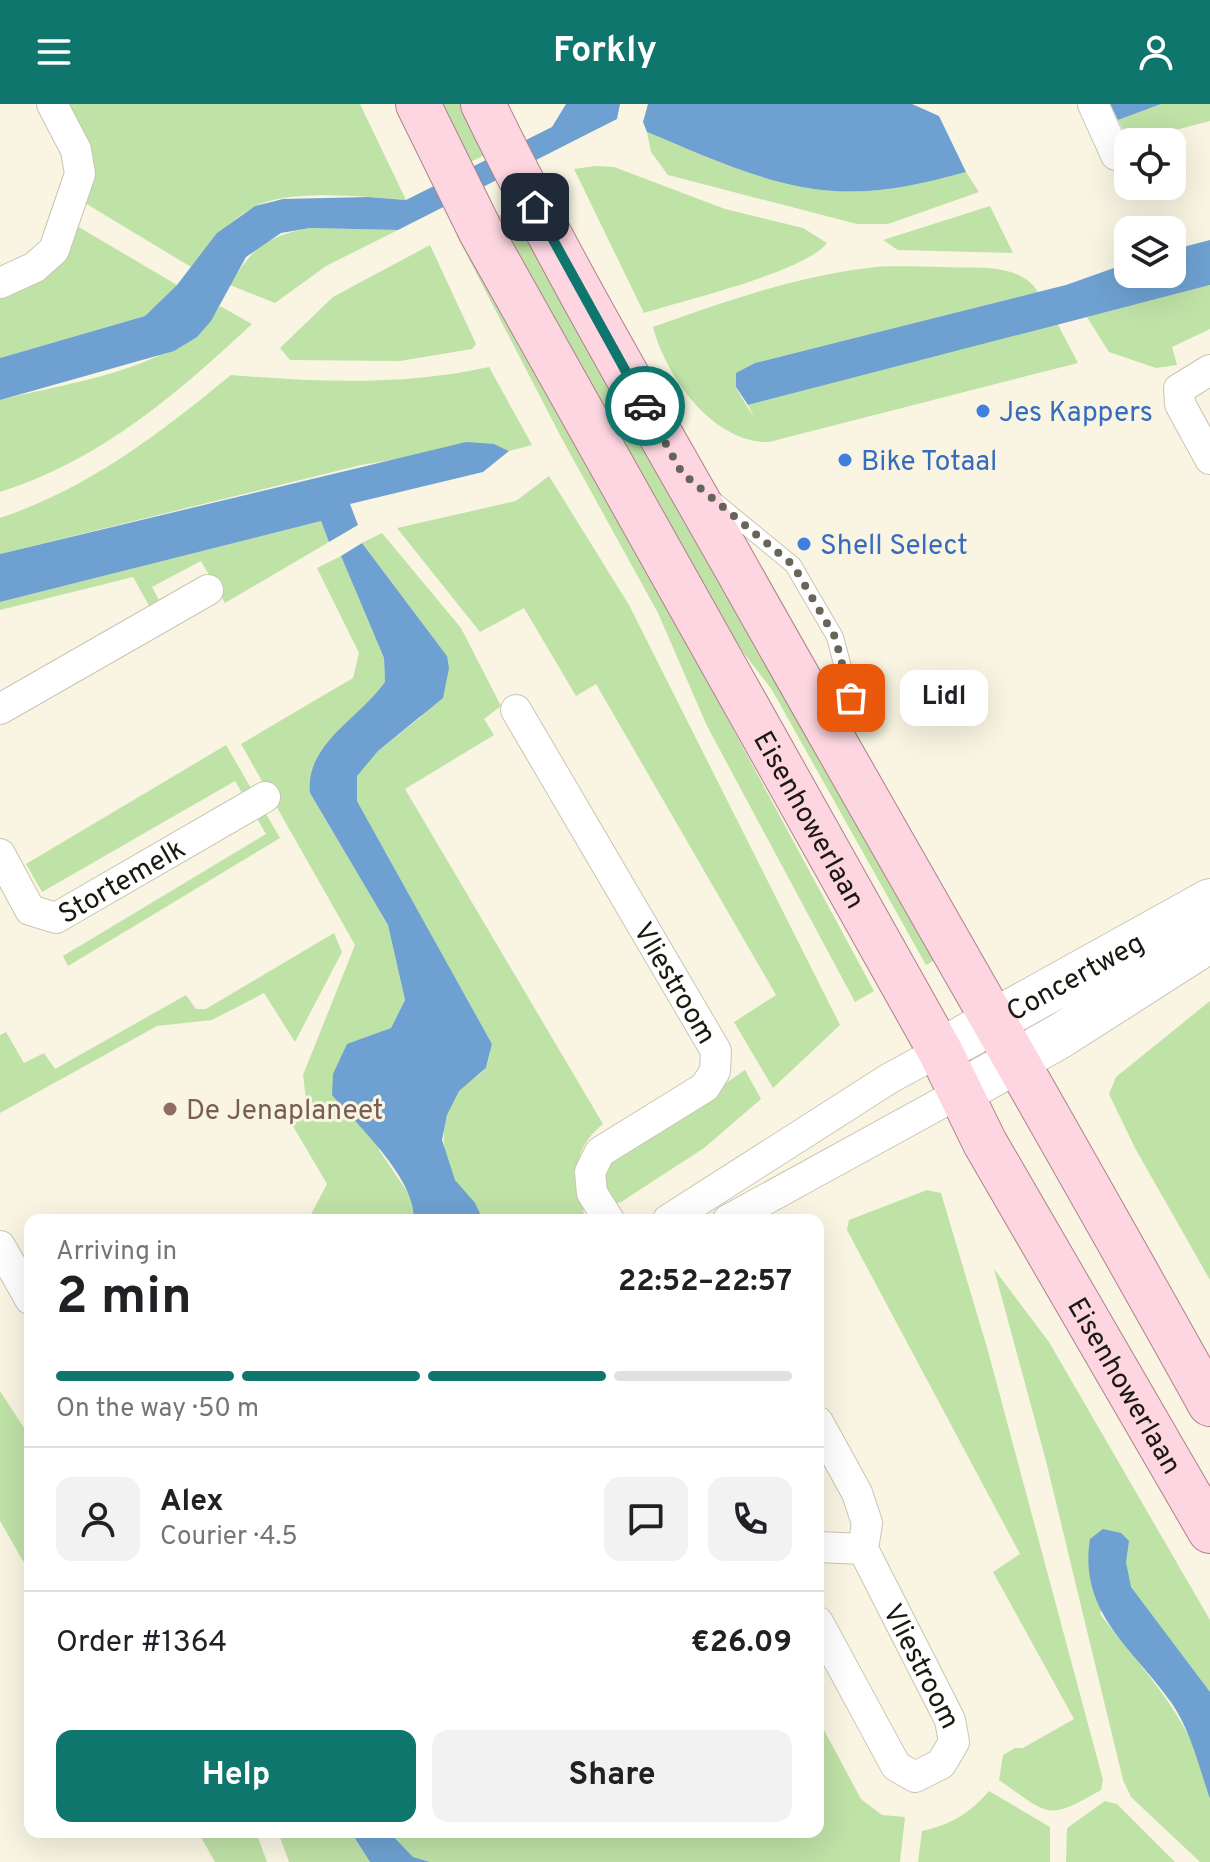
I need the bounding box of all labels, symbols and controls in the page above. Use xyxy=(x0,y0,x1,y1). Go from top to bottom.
text: Forkly xyxy=(553,29,657,75)
icon: menu xyxy=(32,30,76,74)
icon: person xyxy=(1134,30,1178,74)
map controls xyxy=(1114,128,1186,288)
button: locate xyxy=(1114,128,1186,200)
pin xyxy=(501,173,569,241)
icon: home xyxy=(513,185,557,229)
button: layers xyxy=(1114,216,1186,288)
courier xyxy=(605,366,685,446)
icon: car xyxy=(623,384,667,428)
place label: Jes Kappers xyxy=(999,396,1153,432)
marker: Jes Kappers xyxy=(974,402,992,420)
place label: Bike Totaal xyxy=(861,445,997,481)
marker: Bike Totaal xyxy=(836,451,854,469)
place label: Shell Select xyxy=(820,529,968,565)
marker: Shell Select xyxy=(795,535,813,553)
pin xyxy=(817,664,885,732)
callout: Lidl xyxy=(899,670,987,726)
icon: bag xyxy=(829,676,873,720)
text: Lidl xyxy=(922,681,966,714)
street label: Eisenhowerlaan xyxy=(743,726,872,916)
street label: Stortemelk xyxy=(53,832,193,934)
street label: Vliestroom xyxy=(624,917,723,1052)
street label: Concertweg xyxy=(1001,926,1151,1031)
place label: De Jenaplaneet xyxy=(186,1094,383,1130)
marker: De Jenaplaneet xyxy=(161,1100,179,1118)
text: Arriving in xyxy=(56,1236,177,1269)
text: 22:52–22:57 xyxy=(618,1264,792,1301)
text: 2 min xyxy=(56,1266,192,1332)
street label: Eisenhowerlaan xyxy=(1058,1292,1188,1482)
text: On the way · 50 m xyxy=(56,1393,259,1426)
button: person xyxy=(56,1477,140,1561)
button: chat xyxy=(604,1477,688,1561)
button: phone xyxy=(708,1477,792,1561)
text: Alex xyxy=(160,1484,224,1521)
text: Courier · 4.5 xyxy=(160,1521,298,1554)
street label: Vliestroom xyxy=(873,1599,966,1736)
text: Order #1364 xyxy=(56,1625,227,1662)
text: €26.09 xyxy=(691,1625,792,1662)
button: Help xyxy=(56,1730,416,1822)
button: Share xyxy=(432,1730,792,1822)

